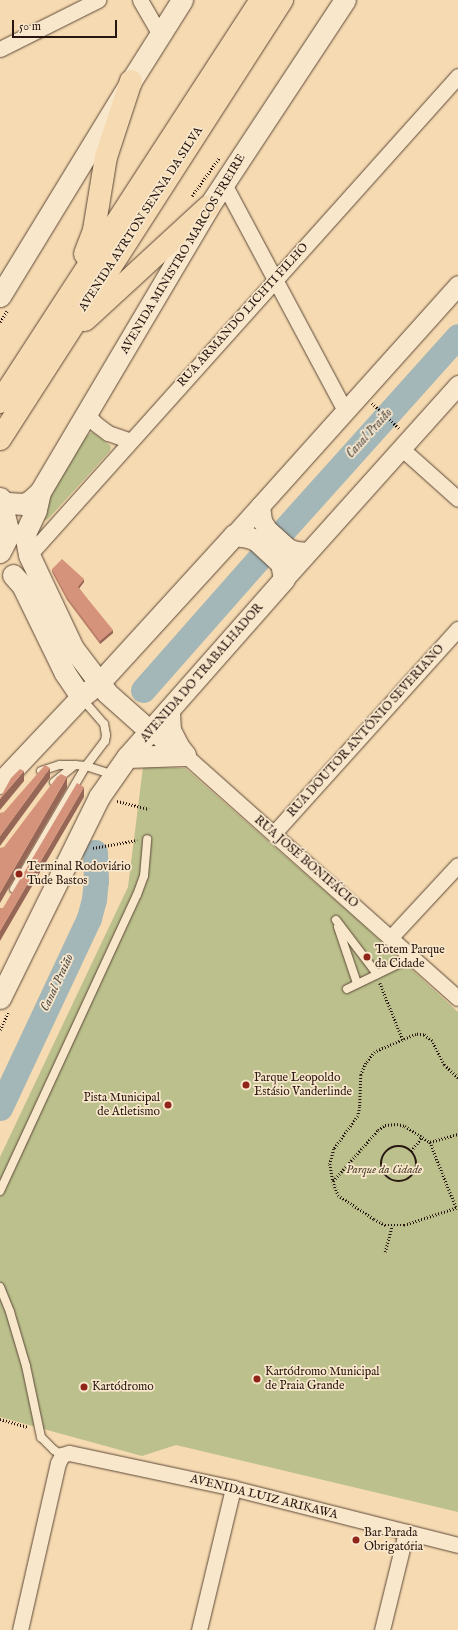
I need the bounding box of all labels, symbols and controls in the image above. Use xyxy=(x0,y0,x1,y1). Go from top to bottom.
scale bar xyxy=(14,12,119,38)
text: 50 m xyxy=(19,19,41,34)
street label: AVENIDA AYRTON SENNA DA SILVA xyxy=(76,124,206,314)
street label: AVENIDA MINISTRO MARCOS FREIRE xyxy=(117,151,249,357)
street label: RUA ARMANDO LICHTI FILHO xyxy=(175,240,311,390)
water label: Canal Praião xyxy=(344,406,396,462)
street label: AVENIDA DO TRABALHADOR xyxy=(138,601,266,745)
street label: RUA DOUTOR ANTÔNIO SEVERIANO xyxy=(285,642,447,820)
street label: RUA JOSÉ BONIFÁCIO xyxy=(251,813,361,911)
place label: Terminal Rodoviário Tude Bastos xyxy=(27,860,131,888)
marker: Terminal Rodoviário Tude Bastos xyxy=(14,869,24,879)
place label: Totem Parque da Cidade xyxy=(375,943,445,971)
water label: Canal Praião xyxy=(38,952,78,1014)
marker: Totem Parque da Cidade xyxy=(362,952,372,962)
place label: Parque Leopoldo Estásio Vanderlinde xyxy=(254,1071,352,1099)
marker: Parque Leopoldo Estásio Vanderlinde xyxy=(241,1080,251,1090)
place label: Pista Municipal de Atletismo xyxy=(83,1091,160,1119)
marker: Pista Municipal de Atletismo xyxy=(163,1100,173,1110)
park label: Parque da Cidade xyxy=(346,1163,422,1177)
place label: Kartódromo Municipal de Praia Grande xyxy=(265,1365,380,1393)
marker: Kartódromo Municipal de Praia Grande xyxy=(252,1374,262,1384)
place label: Kartódromo xyxy=(92,1380,154,1394)
marker: Kartódromo xyxy=(79,1382,89,1392)
street label: AVENIDA LUIZ ARIKAWA xyxy=(189,1472,339,1522)
place label: Bar Parada Obrigatória xyxy=(364,1526,423,1554)
marker: Bar Parada Obrigatória xyxy=(351,1535,361,1545)

